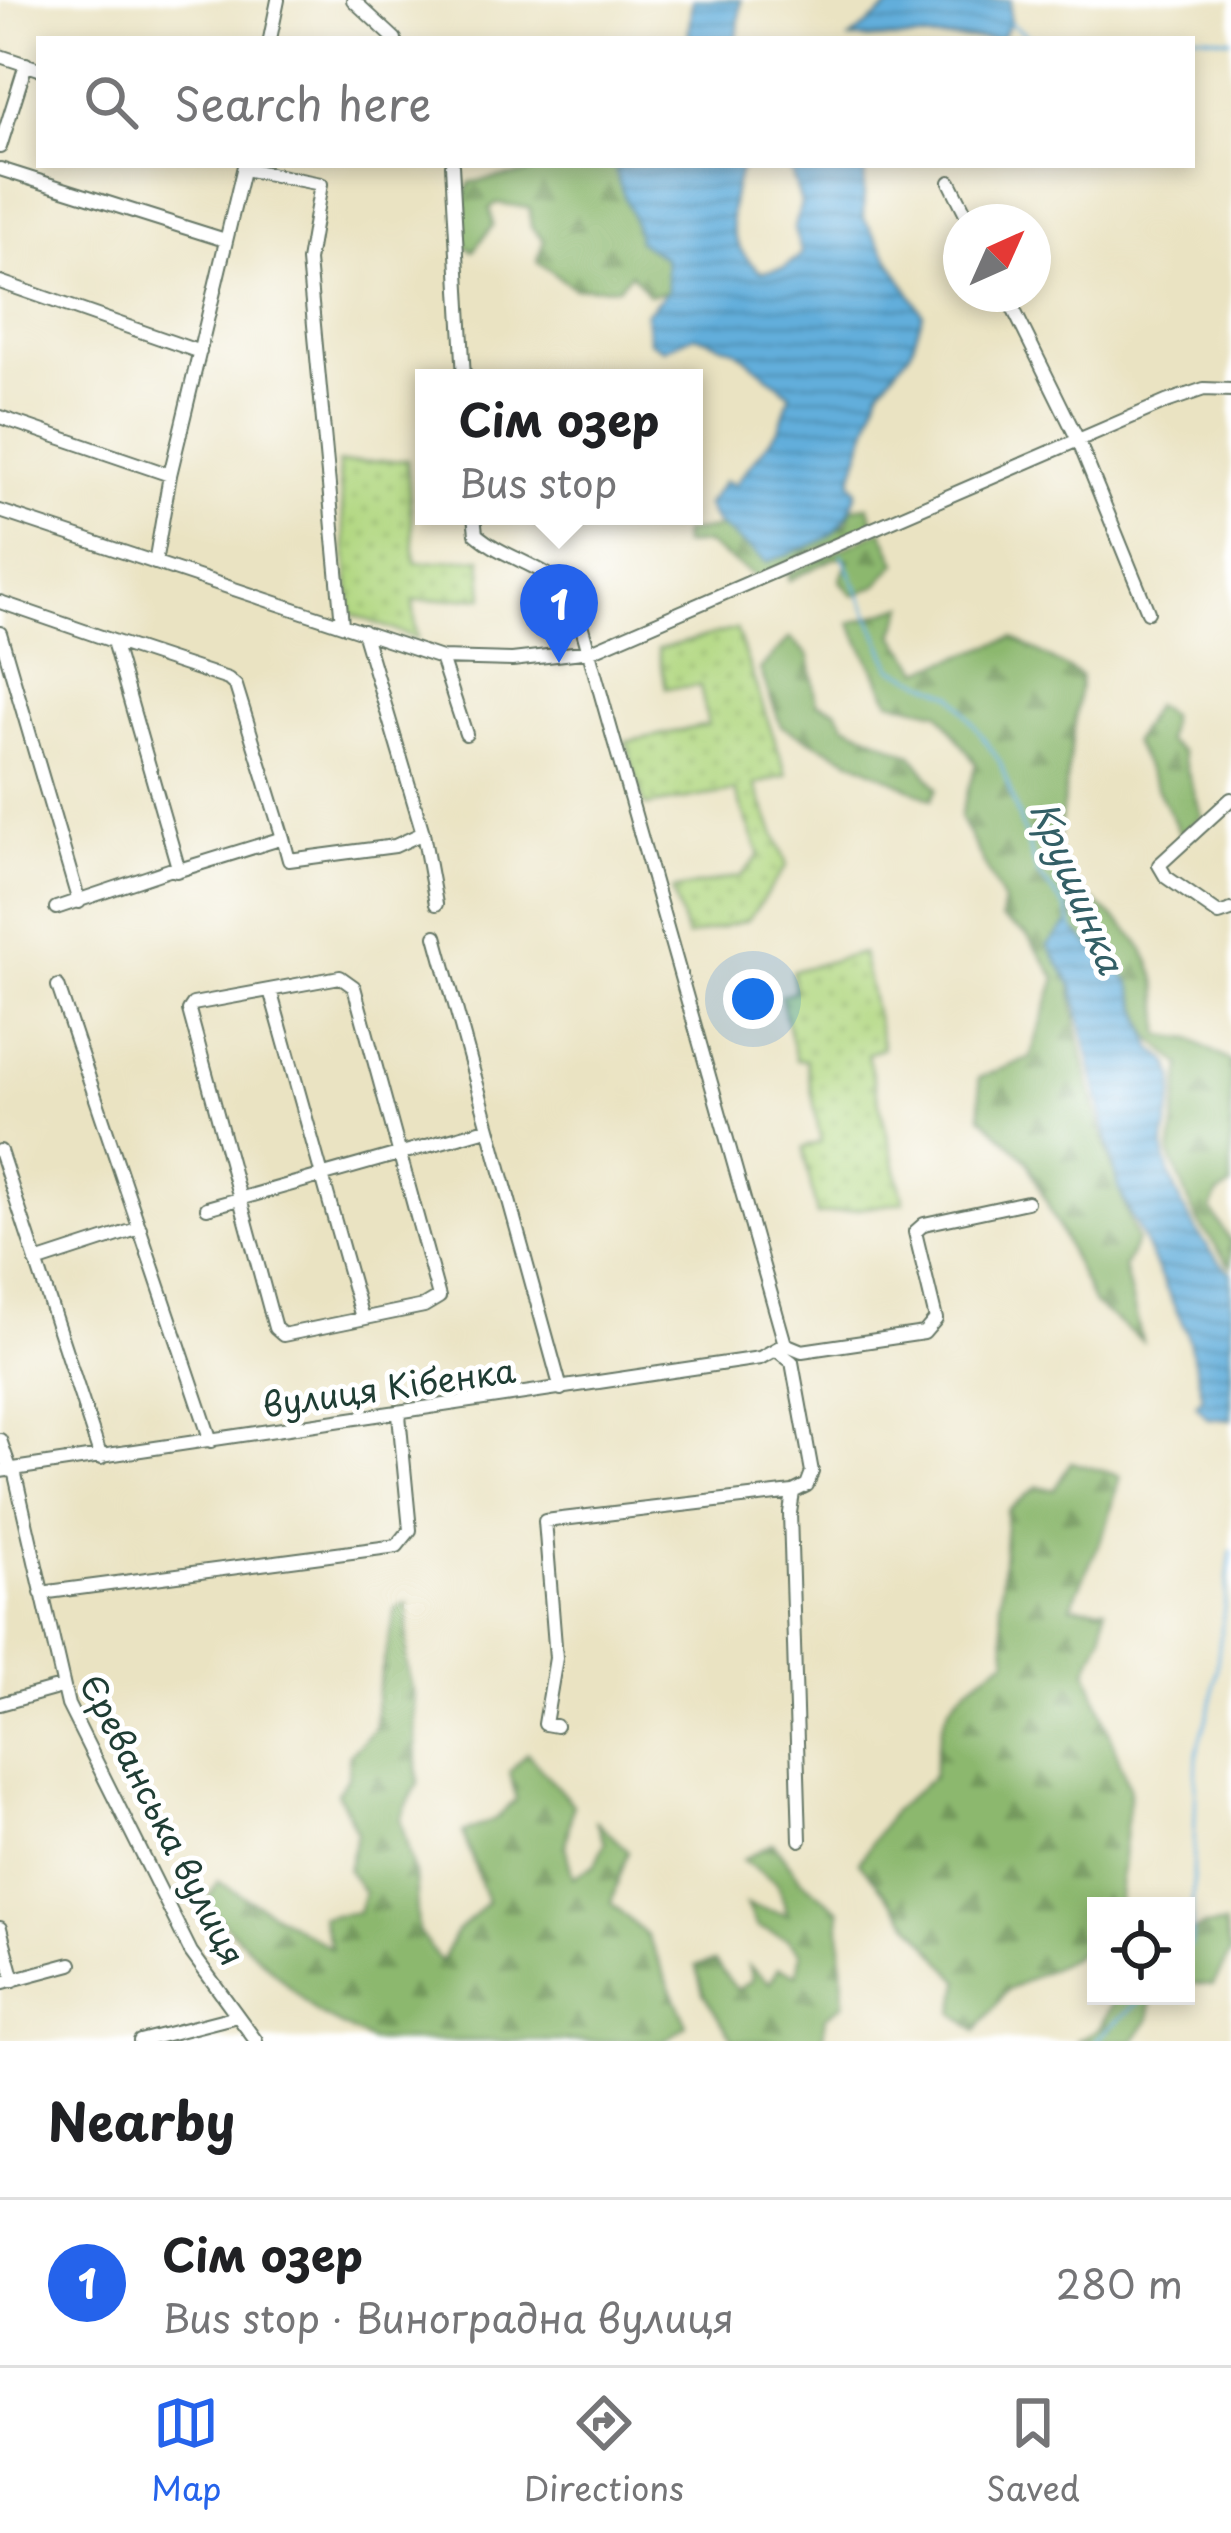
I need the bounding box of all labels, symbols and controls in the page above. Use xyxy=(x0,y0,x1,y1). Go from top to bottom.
search box xyxy=(36,36,1195,168)
text: Search here xyxy=(174,68,431,136)
icon: search xyxy=(78,69,144,135)
north arrow xyxy=(943,204,1051,312)
popup xyxy=(415,369,703,525)
text: Сім озер xyxy=(459,384,659,452)
text: Bus stop xyxy=(459,452,617,511)
pin: 1 xyxy=(520,564,598,663)
water label: Крушинка xyxy=(1018,791,1140,982)
your location xyxy=(723,969,783,1029)
street label: вулиця Кібенка xyxy=(259,1343,519,1428)
street label: Єреванська вулиця xyxy=(69,1665,259,1973)
map controls xyxy=(1087,1897,1195,2005)
button: locate xyxy=(1087,1897,1195,2005)
text: Nearby xyxy=(48,2081,235,2158)
text: Сім озер xyxy=(162,2219,363,2287)
text: 1 xyxy=(78,2253,96,2312)
text: 280 m xyxy=(1056,2253,1183,2312)
text: Bus stop · Виноградна вулиця xyxy=(162,2287,734,2346)
tab: Map xyxy=(151,2390,222,2512)
tab: Directions xyxy=(524,2390,684,2512)
tab: Saved xyxy=(986,2390,1080,2512)

